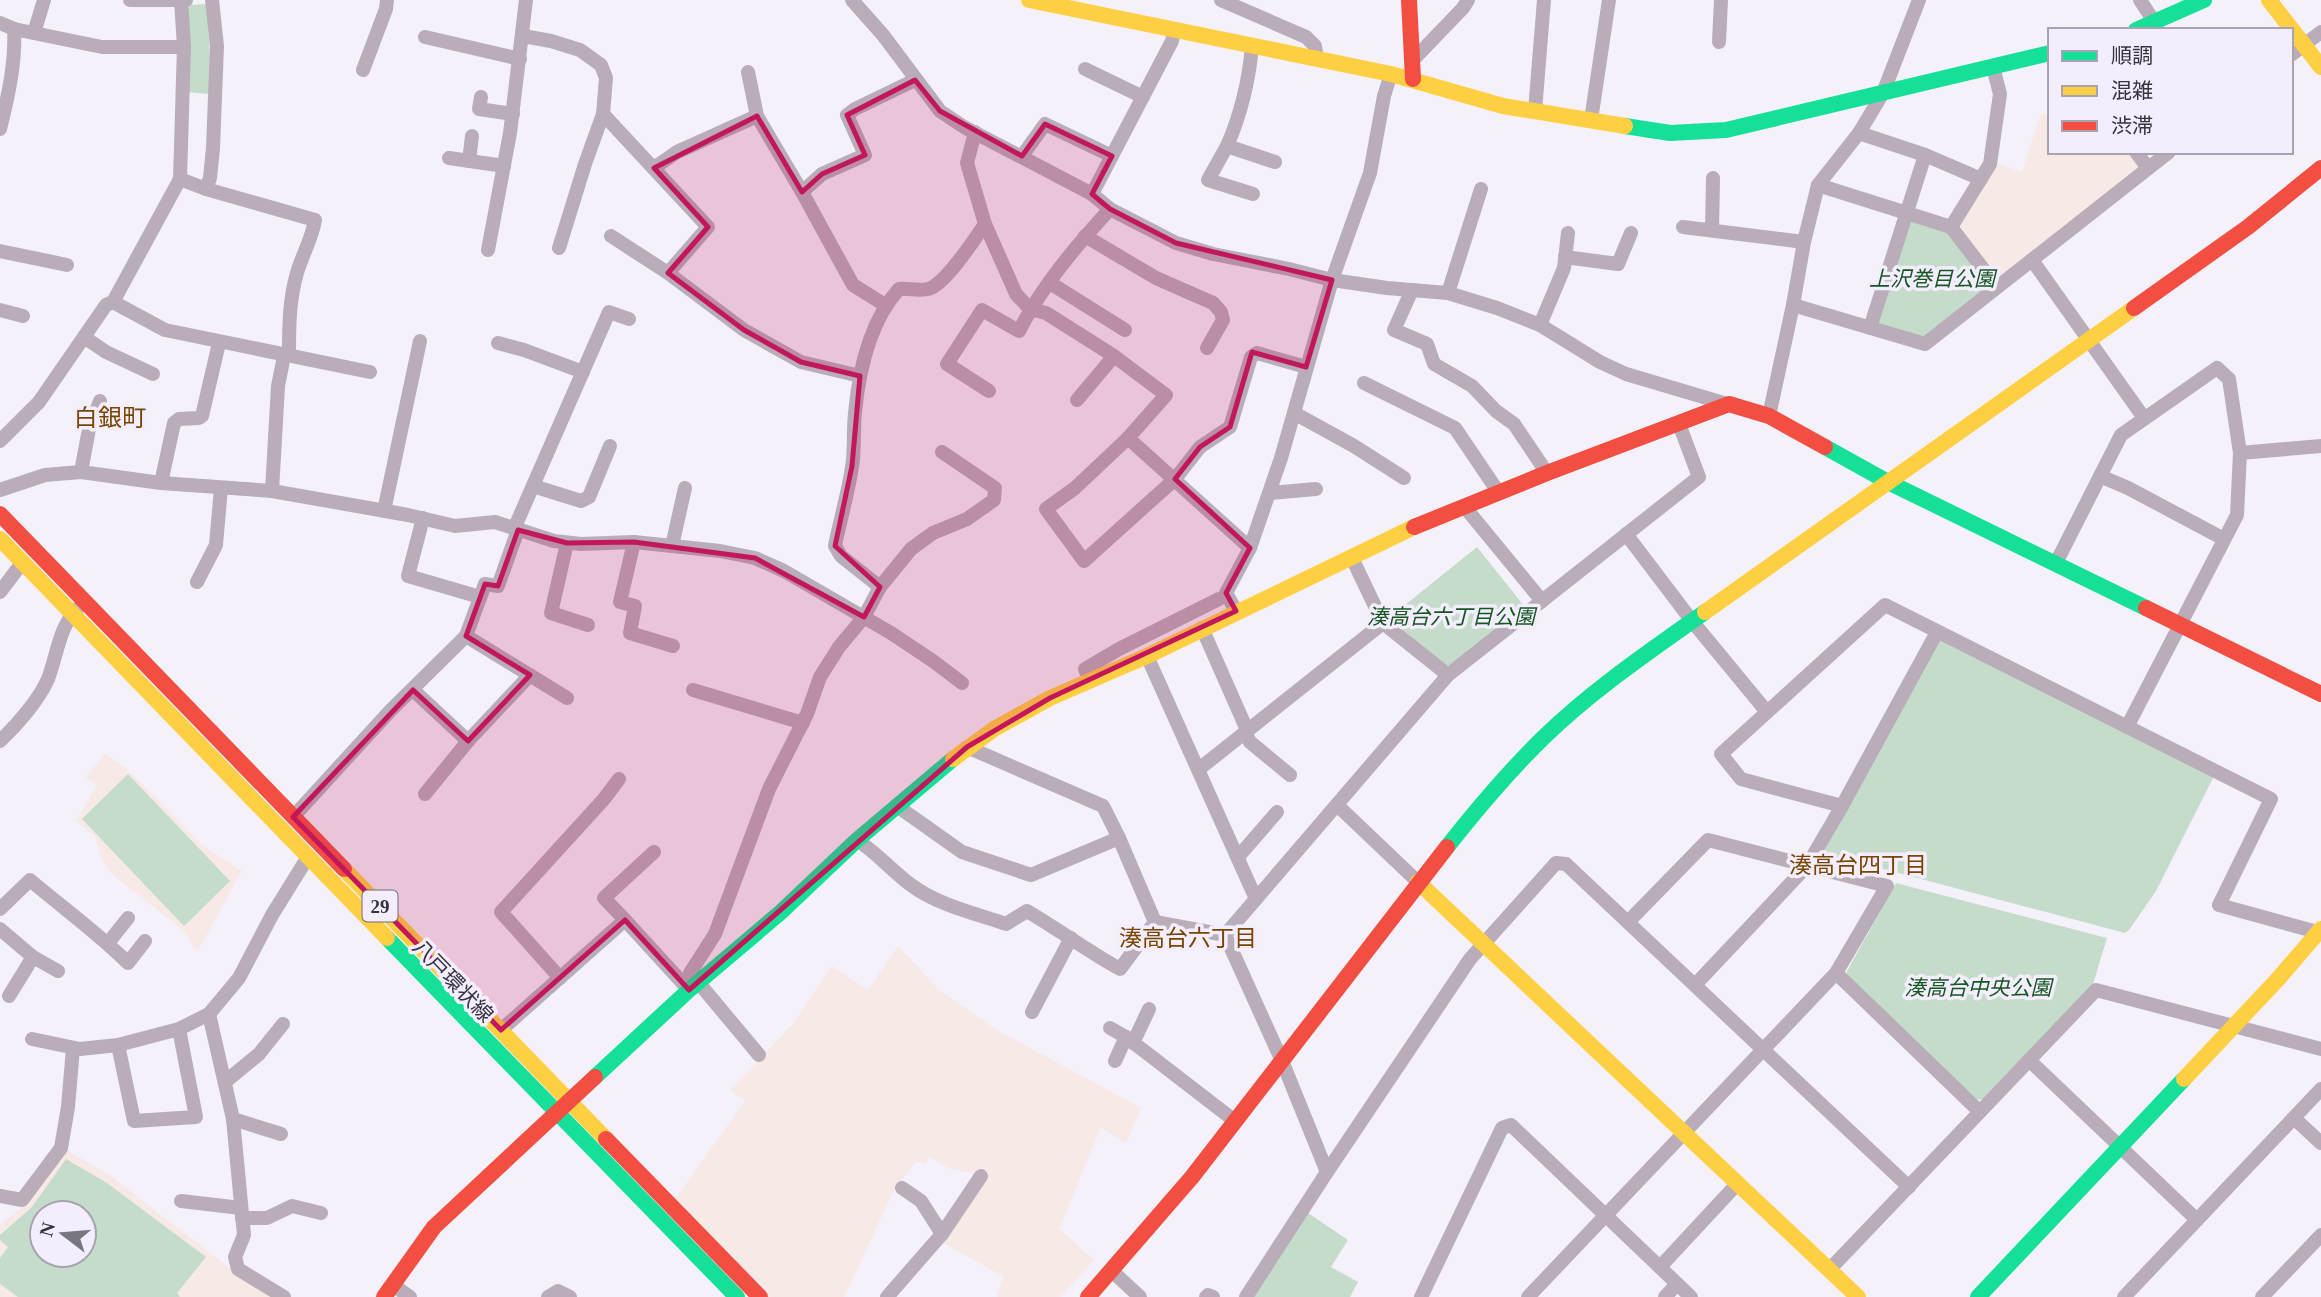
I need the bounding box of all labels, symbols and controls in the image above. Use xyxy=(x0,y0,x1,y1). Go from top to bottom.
legend xyxy=(2048,28,2293,154)
text: 順調 xyxy=(2111,44,2153,68)
text: 混雑 xyxy=(2111,79,2153,103)
text: 渋滞 xyxy=(2111,114,2153,138)
park label: 上沢巻目公園 xyxy=(1869,267,1998,291)
district label: 白銀町 xyxy=(74,405,146,431)
park label: 湊高台六丁目公園 xyxy=(1367,605,1538,629)
district label: 湊高台四丁目 xyxy=(1789,853,1927,878)
road number: 29 xyxy=(362,890,398,922)
district label: 湊高台六丁目 xyxy=(1119,926,1257,951)
street label: 八戸環状線 xyxy=(408,935,498,1027)
park label: 湊高台中央公園 xyxy=(1905,976,2054,1000)
north arrow xyxy=(28,1199,98,1269)
text: N xyxy=(35,1220,59,1239)

